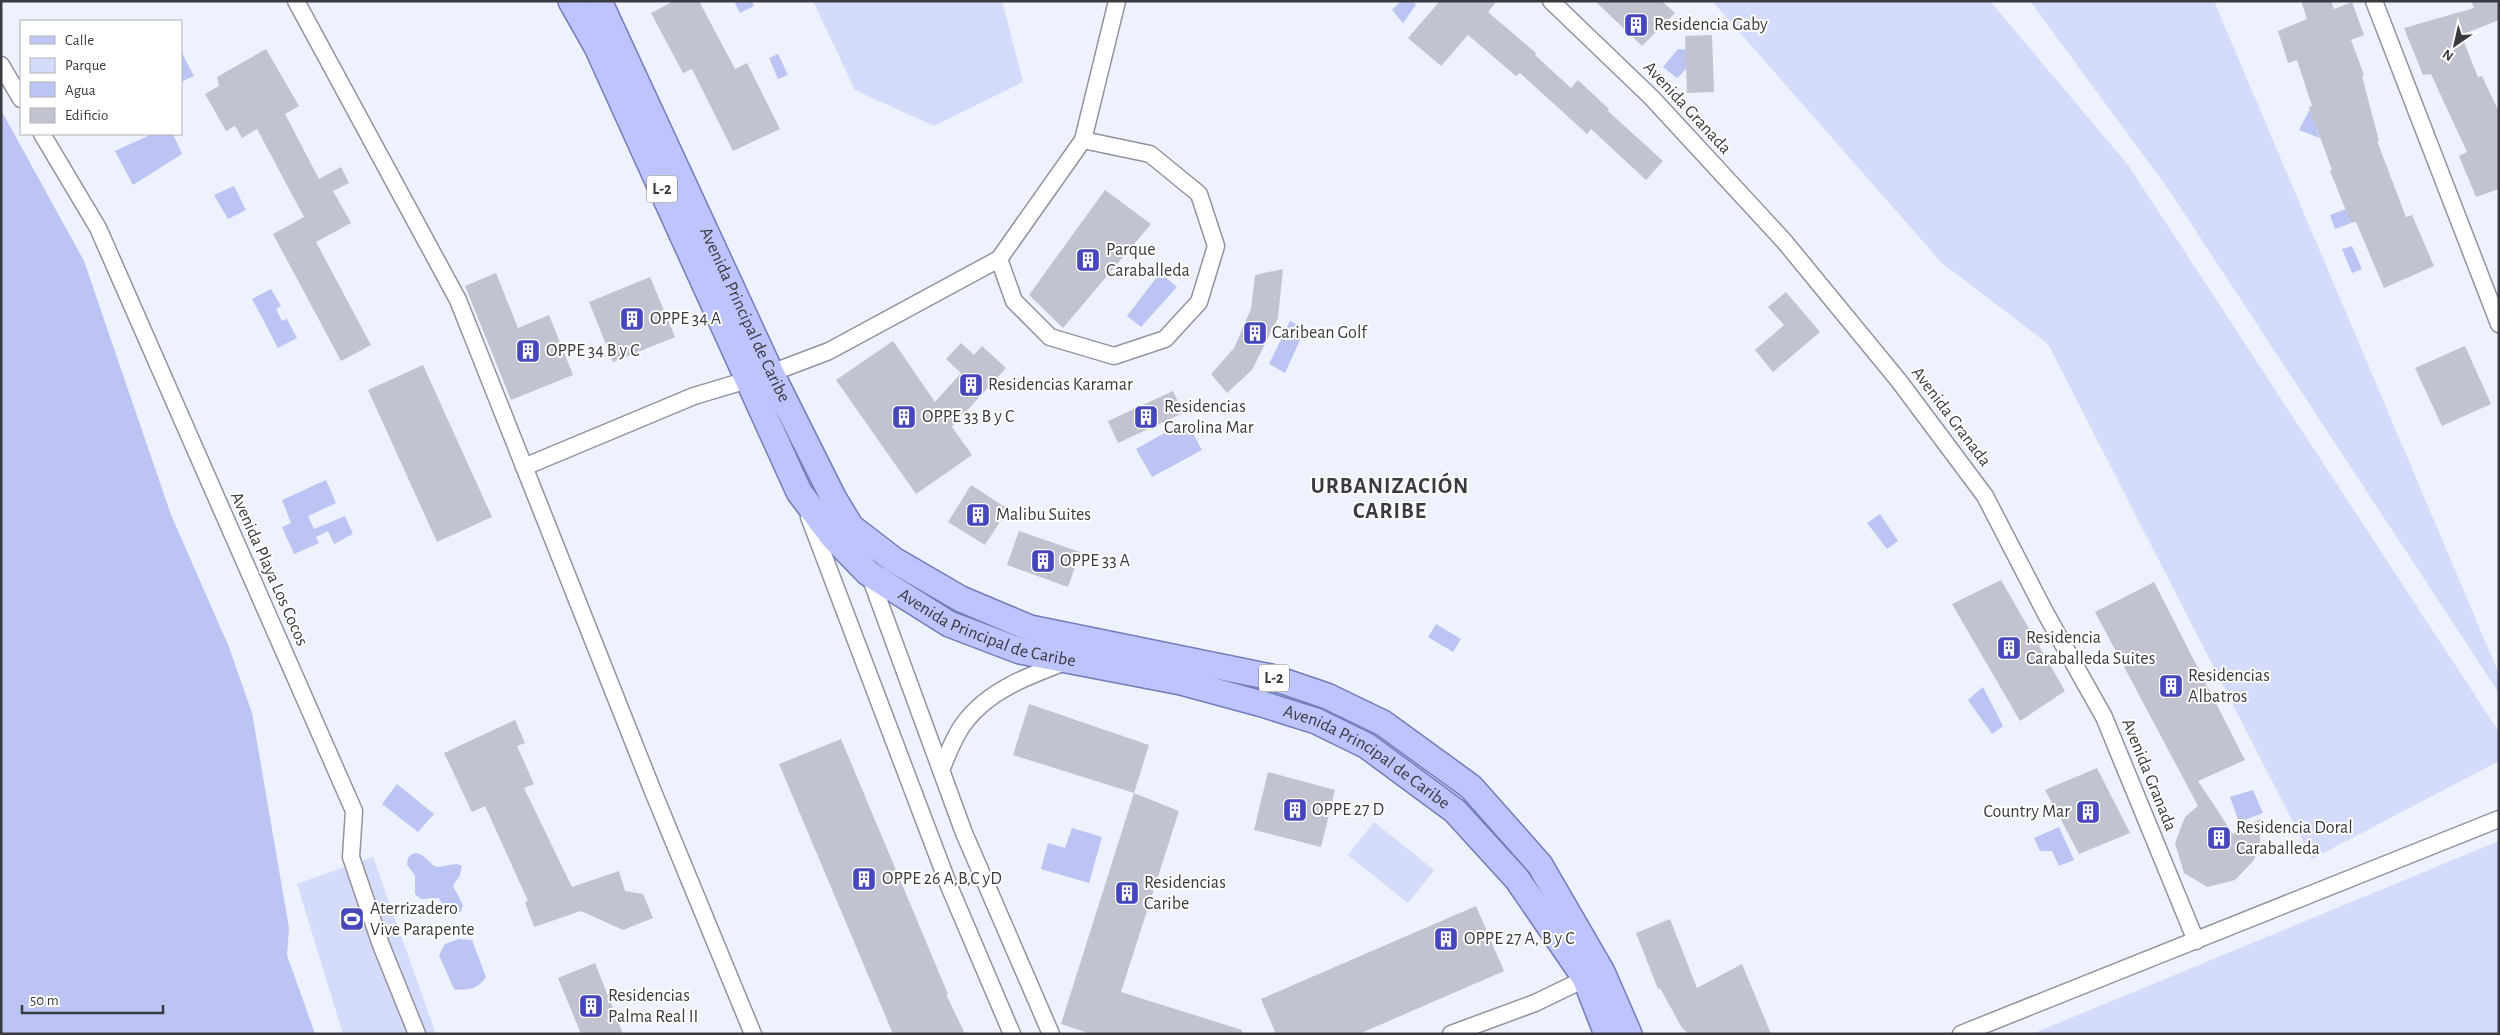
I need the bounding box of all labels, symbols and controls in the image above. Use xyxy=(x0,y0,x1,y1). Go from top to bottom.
building icon: Residencia Gaby xyxy=(1623,12,1649,38)
place label: Residencia Gaby xyxy=(1654,16,1768,34)
legend xyxy=(20,20,182,135)
north arrow xyxy=(2430,20,2480,70)
text: Calle xyxy=(65,33,94,48)
text: N xyxy=(2440,46,2456,63)
text: Parque xyxy=(65,58,106,73)
street label: Avenida Granada xyxy=(1640,58,1734,158)
text: Agua xyxy=(65,83,96,98)
text: Edificio xyxy=(65,108,108,123)
road number: L-2 xyxy=(647,175,677,202)
street label: Avenida Principal de Caribe xyxy=(696,225,793,405)
place label: Parque Caraballeda xyxy=(1106,241,1190,280)
building icon: Parque Caraballeda xyxy=(1075,247,1101,273)
building icon: OPPE 34 A xyxy=(619,306,645,332)
place label: OPPE 34 A xyxy=(650,310,722,328)
building icon: Caribean Golf xyxy=(1242,320,1268,346)
place label: Caribean Golf xyxy=(1272,324,1368,342)
building icon: OPPE 34 B y C xyxy=(515,338,541,364)
place label: OPPE 34 B y C xyxy=(546,342,640,360)
street label: Avenida Granada xyxy=(1908,364,1994,470)
building icon: Residencias Karamar xyxy=(958,372,984,398)
place label: Residencias Karamar xyxy=(988,376,1133,394)
place label: Residencias Carolina Mar xyxy=(1164,398,1254,437)
building icon: OPPE 33 B y C xyxy=(891,404,917,430)
building icon: Residencias Carolina Mar xyxy=(1133,404,1159,430)
place label: OPPE 33 B y C xyxy=(922,408,1014,426)
district label: URBANIZACIÓN CARIBE xyxy=(1311,472,1469,522)
street label: Avenida Playa Los Cocos xyxy=(227,489,311,649)
building icon: Malibu Suites xyxy=(965,502,991,528)
place label: Malibu Suites xyxy=(996,506,1091,524)
building icon: OPPE 33 A xyxy=(1030,548,1056,574)
place label: OPPE 33 A xyxy=(1060,552,1131,570)
street label: Avenida Principal de Caribe xyxy=(895,585,1077,671)
place label: Residencia Caraballeda Suites xyxy=(2026,629,2155,668)
building icon: Residencia Caraballeda Suites xyxy=(1996,635,2022,661)
road number: L-2 xyxy=(1259,664,1289,691)
place label: Residencias Albatros xyxy=(2188,667,2270,706)
building icon: Residencias Albatros xyxy=(2158,673,2184,699)
street label: Avenida Principal de Caribe xyxy=(1281,702,1453,813)
street label: Avenida Granada xyxy=(2118,716,2180,834)
building icon: OPPE 27 D xyxy=(1282,797,1308,823)
building icon: Country Mar xyxy=(2075,799,2101,825)
place label: OPPE 27 D xyxy=(1312,801,1384,819)
place label: Country Mar xyxy=(1983,803,2070,821)
place label: Residencia Doral Caraballeda xyxy=(2236,819,2353,858)
building icon: Residencia Doral Caraballeda xyxy=(2206,825,2232,851)
building icon: OPPE 26 A,B,C yD xyxy=(851,866,877,892)
place label: OPPE 26 A,B,C yD xyxy=(882,870,1002,888)
place label: Residencias Caribe xyxy=(1144,874,1226,913)
building icon: Residencias Caribe xyxy=(1114,880,1140,906)
place label: Aterrizadero Vive Parapente xyxy=(370,900,475,939)
sports icon: Aterrizadero Vive Parapente xyxy=(339,906,365,932)
building icon: OPPE 27 A, B y C xyxy=(1433,926,1459,952)
place label: OPPE 27 A, B y C xyxy=(1464,930,1575,948)
scale bar xyxy=(22,982,164,1014)
place label: Residencias Palma Real II xyxy=(608,987,698,1026)
text: 50 m xyxy=(30,993,59,1008)
building icon: Residencias Palma Real II xyxy=(578,993,604,1019)

